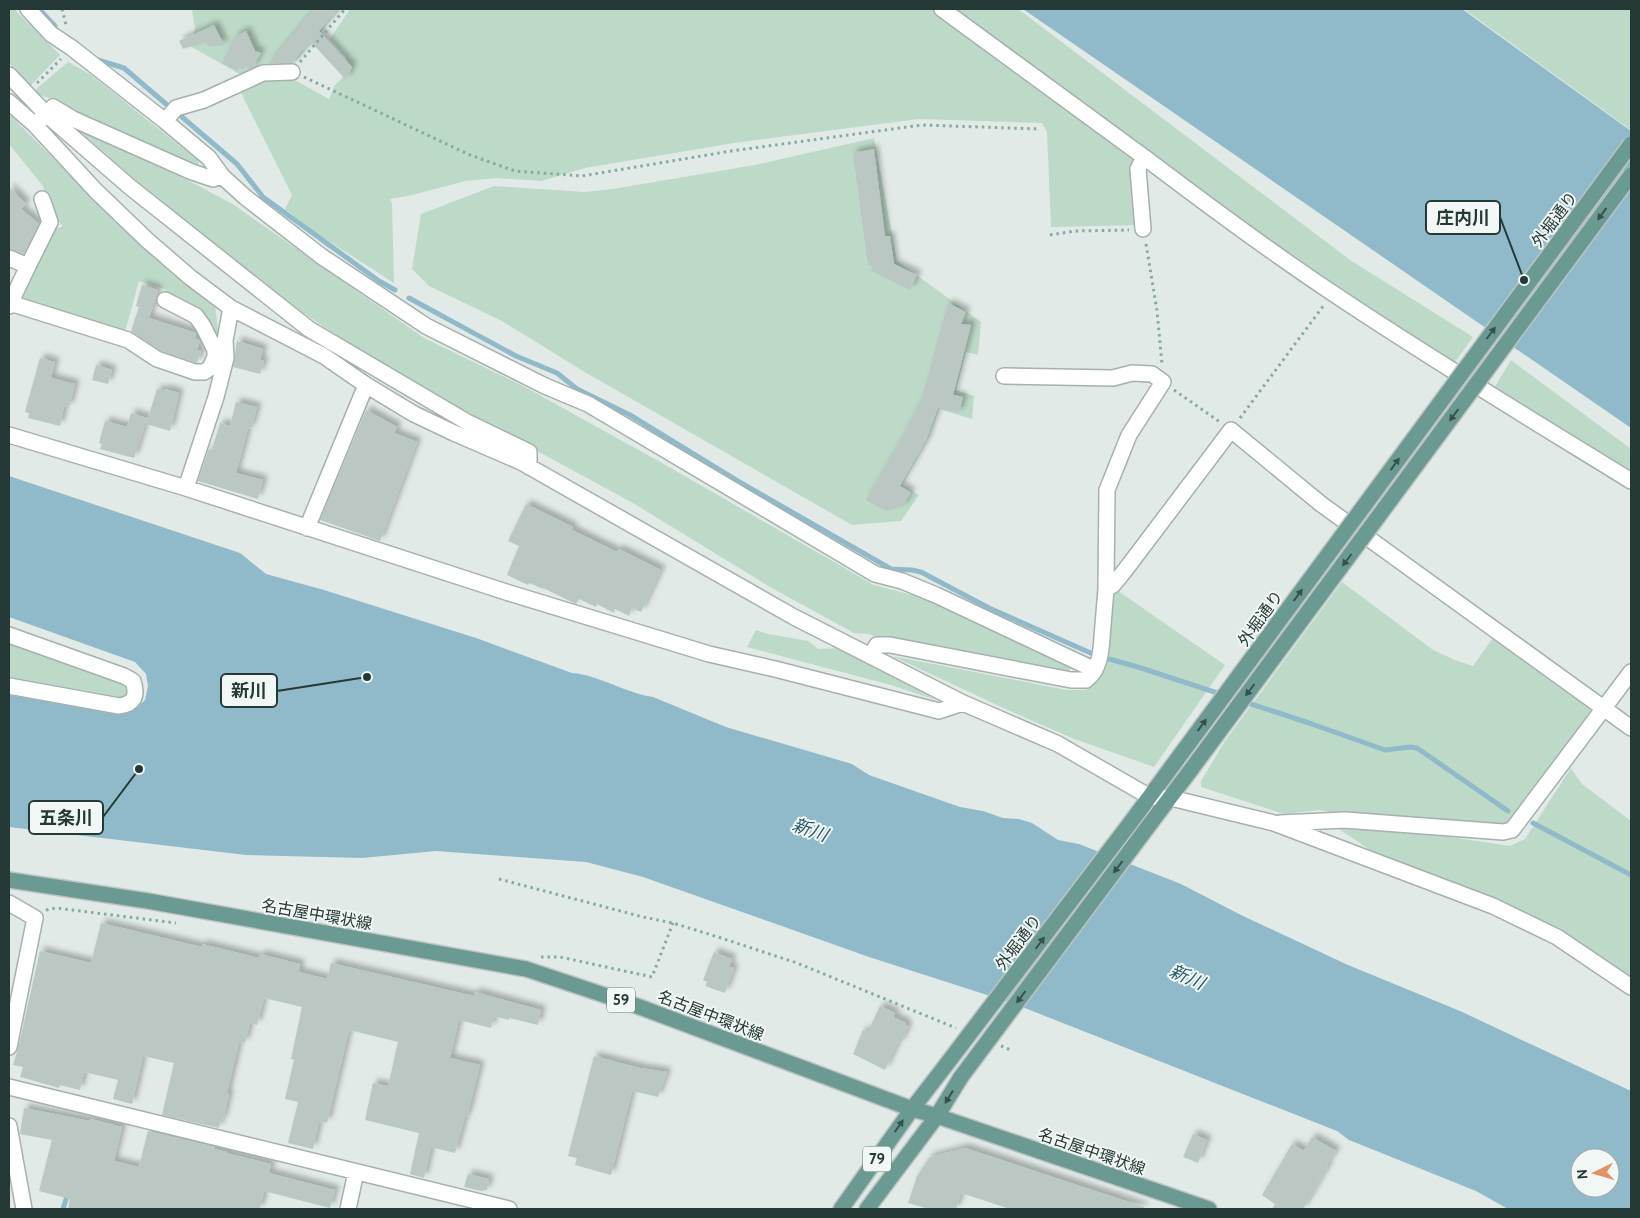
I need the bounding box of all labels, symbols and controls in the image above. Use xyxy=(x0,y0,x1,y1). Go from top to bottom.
street label: 外堀通り xyxy=(1528,188,1581,251)
callout: 庄内川 xyxy=(1426,201,1500,234)
text: 庄内川 xyxy=(1436,207,1490,229)
one-way arrow xyxy=(1597,207,1608,220)
one-way arrow xyxy=(1486,326,1496,340)
one-way arrow xyxy=(1449,408,1459,422)
one-way arrow xyxy=(1389,458,1400,471)
one-way arrow xyxy=(1342,553,1352,567)
street label: 外堀通り xyxy=(1234,587,1287,650)
one-way arrow xyxy=(1293,588,1303,602)
callout: 新川 xyxy=(221,674,277,707)
text: 新川 xyxy=(231,680,267,702)
one-way arrow xyxy=(1245,683,1255,697)
one-way arrow xyxy=(1197,718,1207,732)
callout: 五条川 xyxy=(29,801,103,834)
text: 五条川 xyxy=(39,807,93,829)
water label: 新川 xyxy=(789,814,832,847)
one-way arrow xyxy=(1113,860,1123,874)
street label: 名古屋中環状線 xyxy=(260,895,374,934)
street label: 外堀通り xyxy=(992,911,1045,974)
one-way arrow xyxy=(1034,937,1045,950)
water label: 新川 xyxy=(1166,960,1210,995)
street label: 名古屋中環状線 xyxy=(655,987,767,1044)
road number: 59 xyxy=(607,988,635,1012)
one-way arrow xyxy=(1016,990,1026,1004)
one-way arrow xyxy=(945,1090,954,1103)
one-way arrow xyxy=(894,1119,904,1133)
street label: 名古屋中環状線 xyxy=(1036,1124,1148,1179)
road number: 79 xyxy=(863,1146,891,1172)
north arrow xyxy=(1570,1148,1620,1198)
text: N xyxy=(1573,1168,1591,1180)

